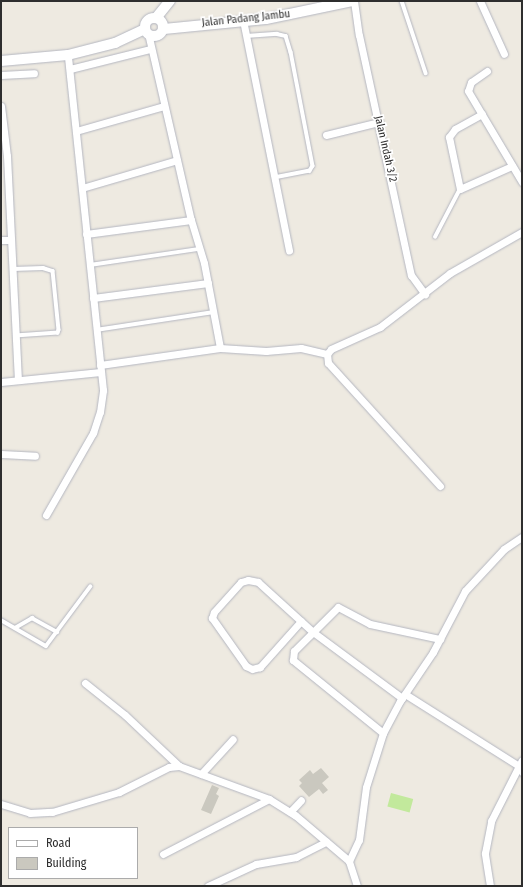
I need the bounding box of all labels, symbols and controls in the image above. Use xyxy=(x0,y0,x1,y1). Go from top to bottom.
street label: Jalan Padang Jambu xyxy=(201,8,291,30)
street label: Jalan Indah 3/2 xyxy=(371,115,399,183)
legend xyxy=(8,827,138,879)
text: Road xyxy=(46,836,71,850)
text: Building xyxy=(46,856,86,870)

